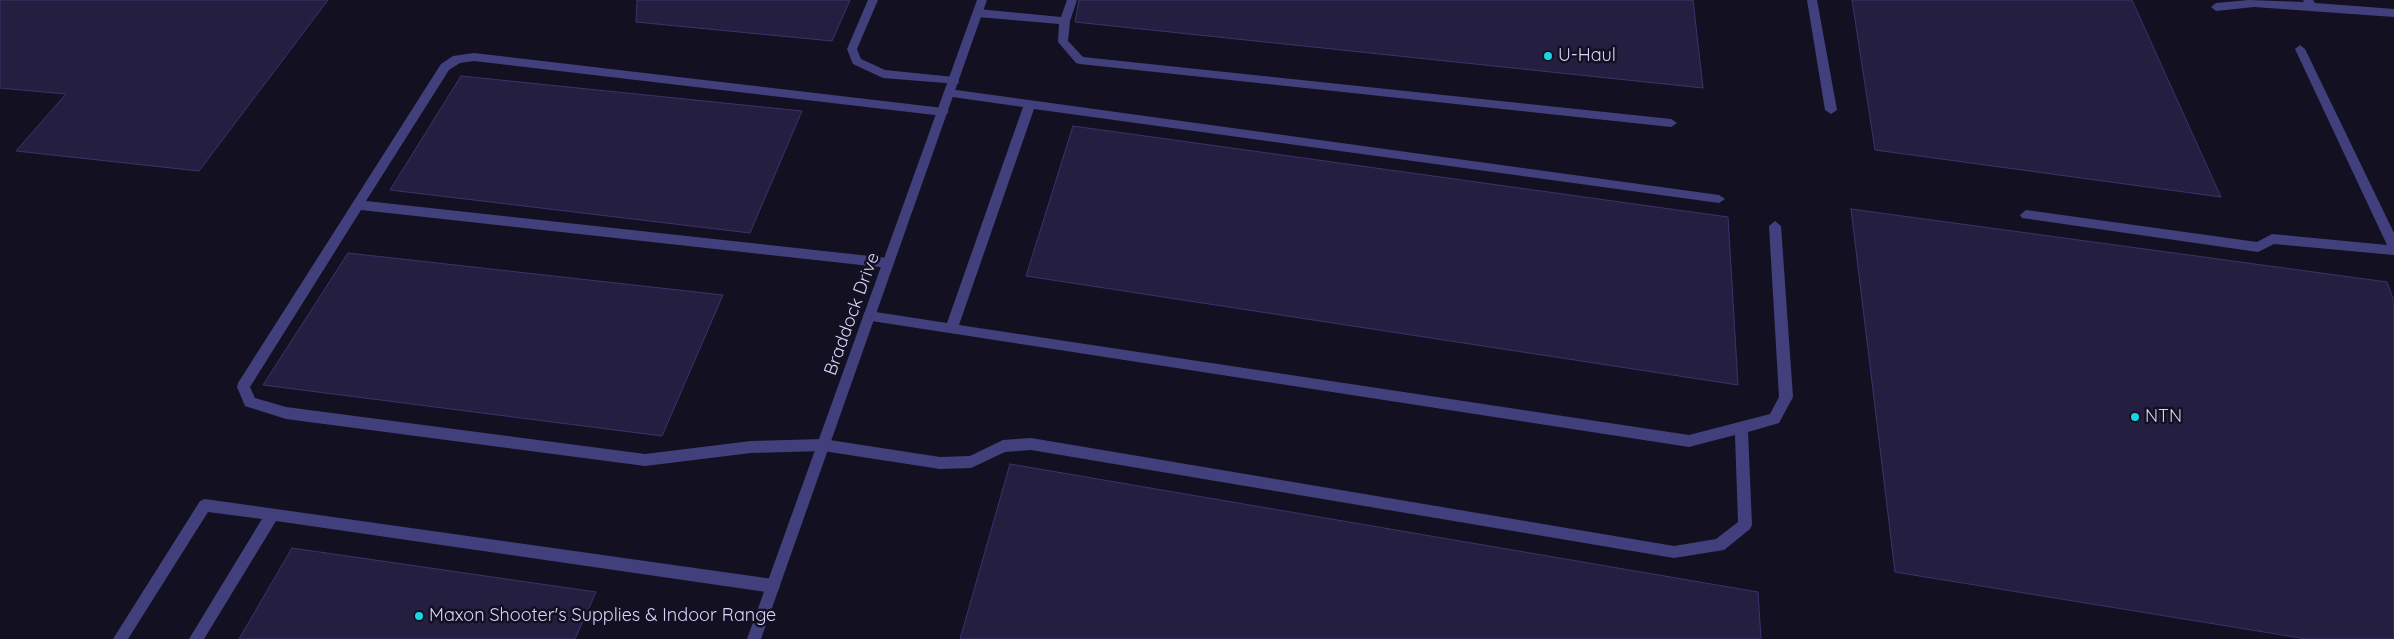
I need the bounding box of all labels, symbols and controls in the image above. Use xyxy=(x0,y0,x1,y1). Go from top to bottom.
place label: U-Haul xyxy=(1558,45,1616,67)
marker: U-Haul xyxy=(1542,50,1554,62)
street label: Braddock Drive xyxy=(820,250,884,378)
place label: NTN xyxy=(2145,406,2182,428)
marker: NTN xyxy=(2129,411,2141,423)
place label: Maxon Shooter's Supplies & Indoor Range xyxy=(429,605,776,627)
marker: Maxon Shooter's Supplies & Indoor Range xyxy=(413,610,425,622)

